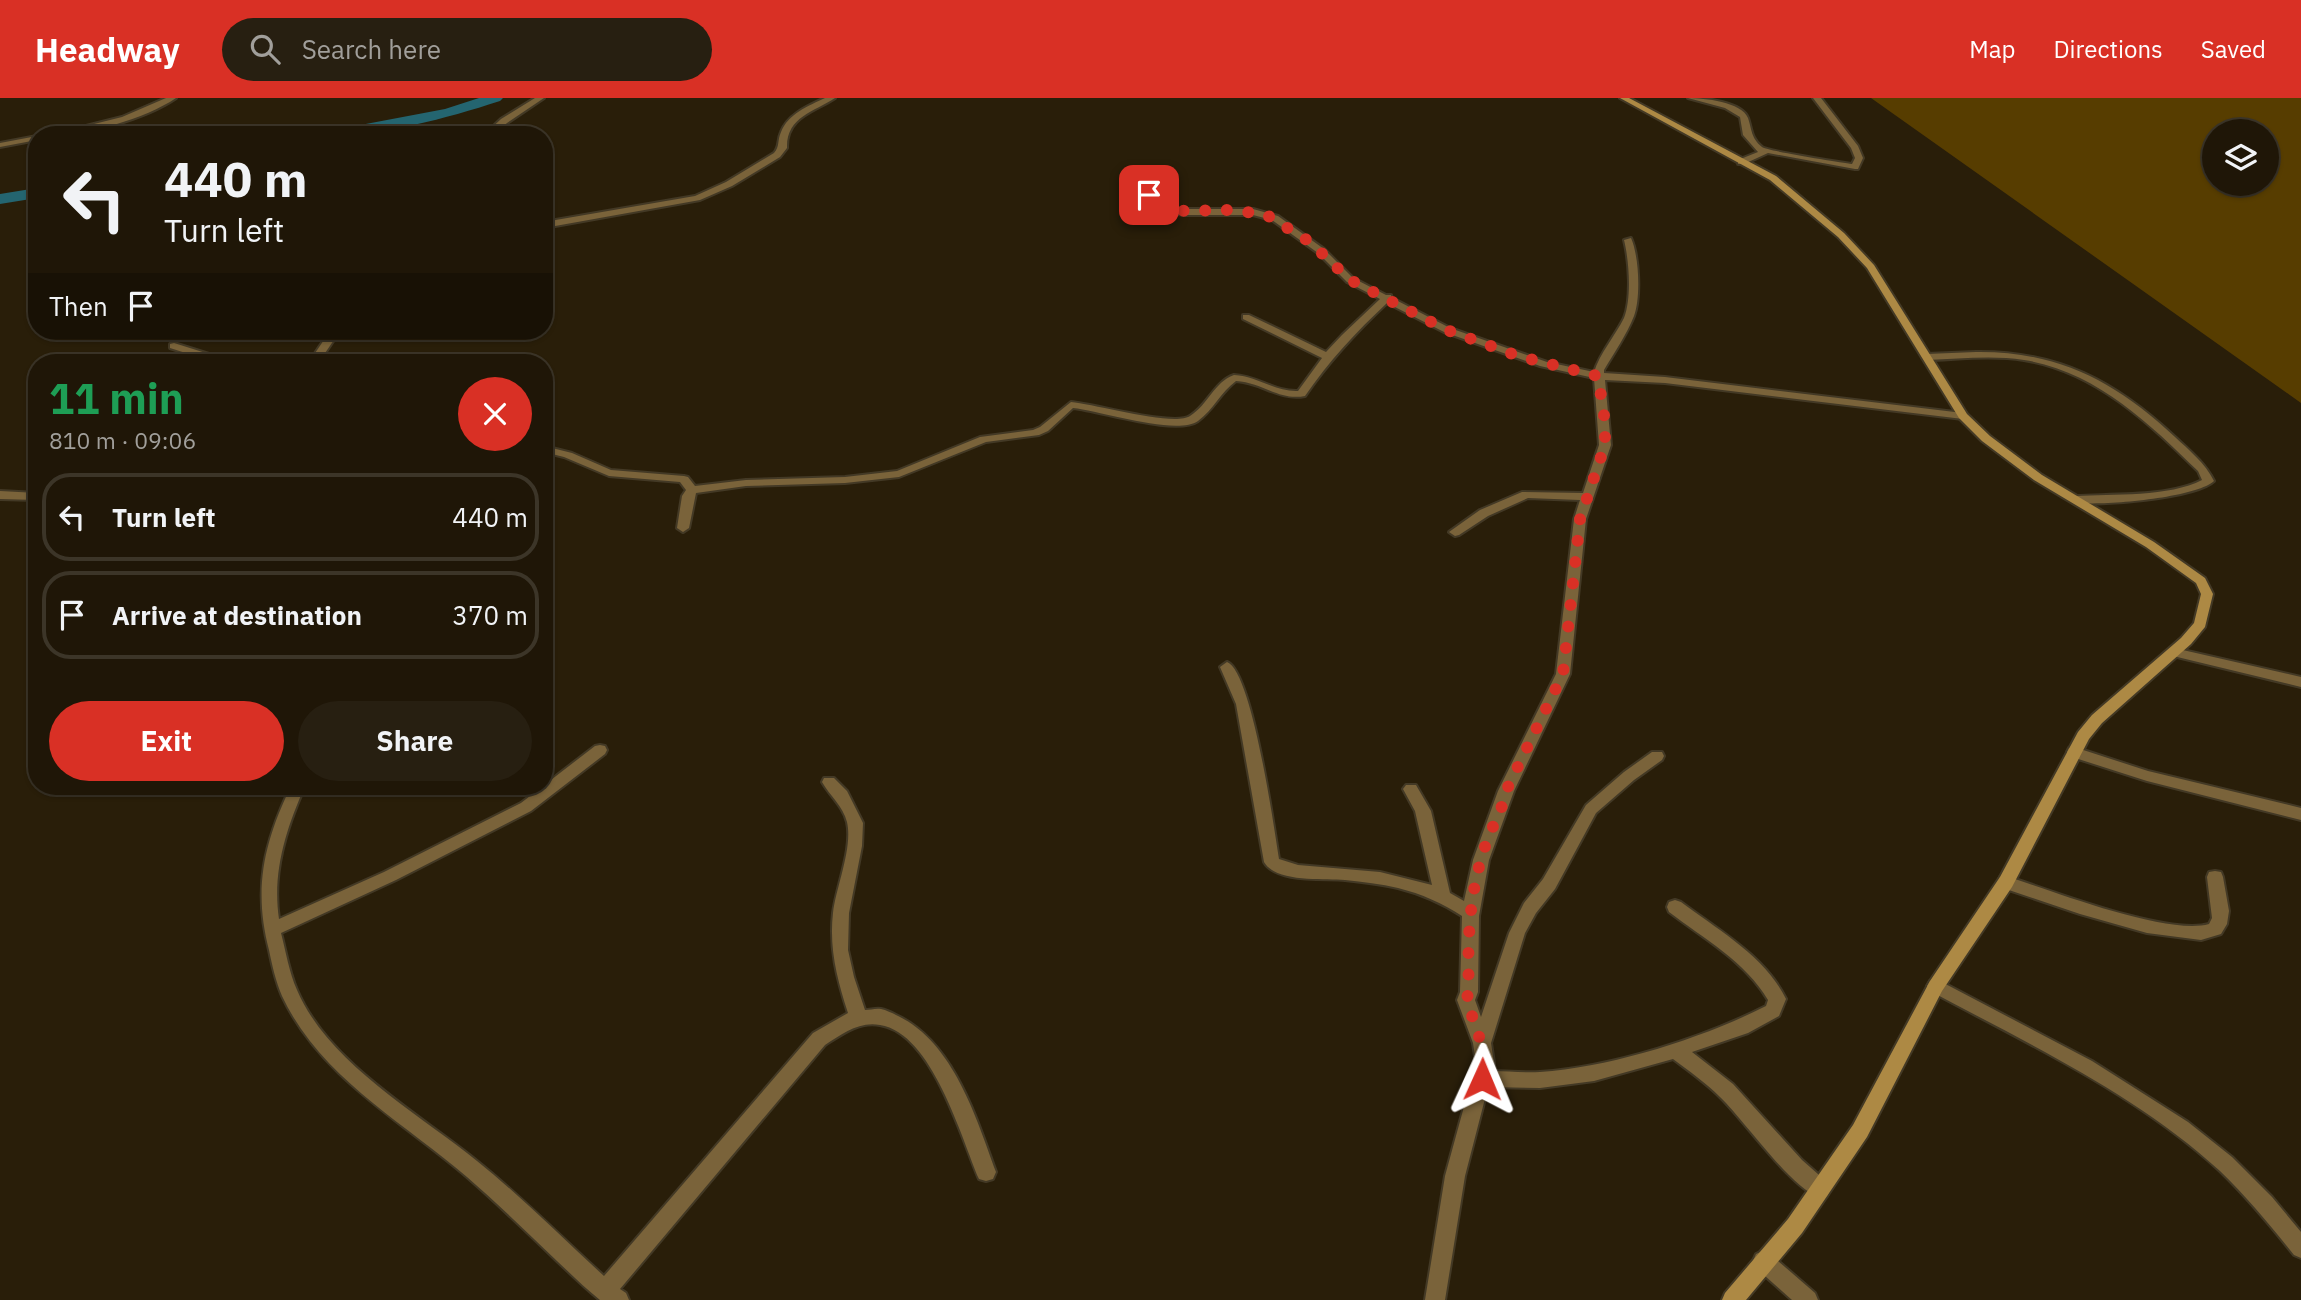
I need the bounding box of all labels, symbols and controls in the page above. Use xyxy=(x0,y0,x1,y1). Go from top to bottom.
search box xyxy=(222,18,712,81)
text: Headway xyxy=(35,28,180,71)
icon: search xyxy=(246,30,284,68)
text: Search here xyxy=(302,32,441,66)
text: Map xyxy=(1969,33,2015,65)
text: Directions xyxy=(2053,33,2163,65)
text: Saved xyxy=(2201,33,2266,65)
map controls xyxy=(2202,119,2279,196)
button: layers xyxy=(2202,119,2279,196)
text: 440 m xyxy=(164,147,308,210)
icon: left xyxy=(49,154,140,245)
pin xyxy=(1119,165,1179,225)
icon: arrive xyxy=(1130,176,1168,214)
text: Turn left xyxy=(164,209,284,251)
icon: arrive xyxy=(122,287,160,325)
text: Then xyxy=(49,289,108,323)
text: 11 min xyxy=(49,371,184,426)
button: close xyxy=(458,377,532,451)
text: 810 m · 09:06 xyxy=(49,425,196,455)
icon: left xyxy=(53,498,91,536)
text: Turn left xyxy=(112,500,215,534)
text: 440 m xyxy=(452,500,528,534)
icon: arrive xyxy=(53,596,91,634)
text: Arrive at destination xyxy=(112,598,362,632)
text: 370 m xyxy=(452,598,528,632)
button: Exit xyxy=(49,701,284,781)
button: Share xyxy=(298,701,532,781)
position arrow xyxy=(1445,1042,1519,1116)

